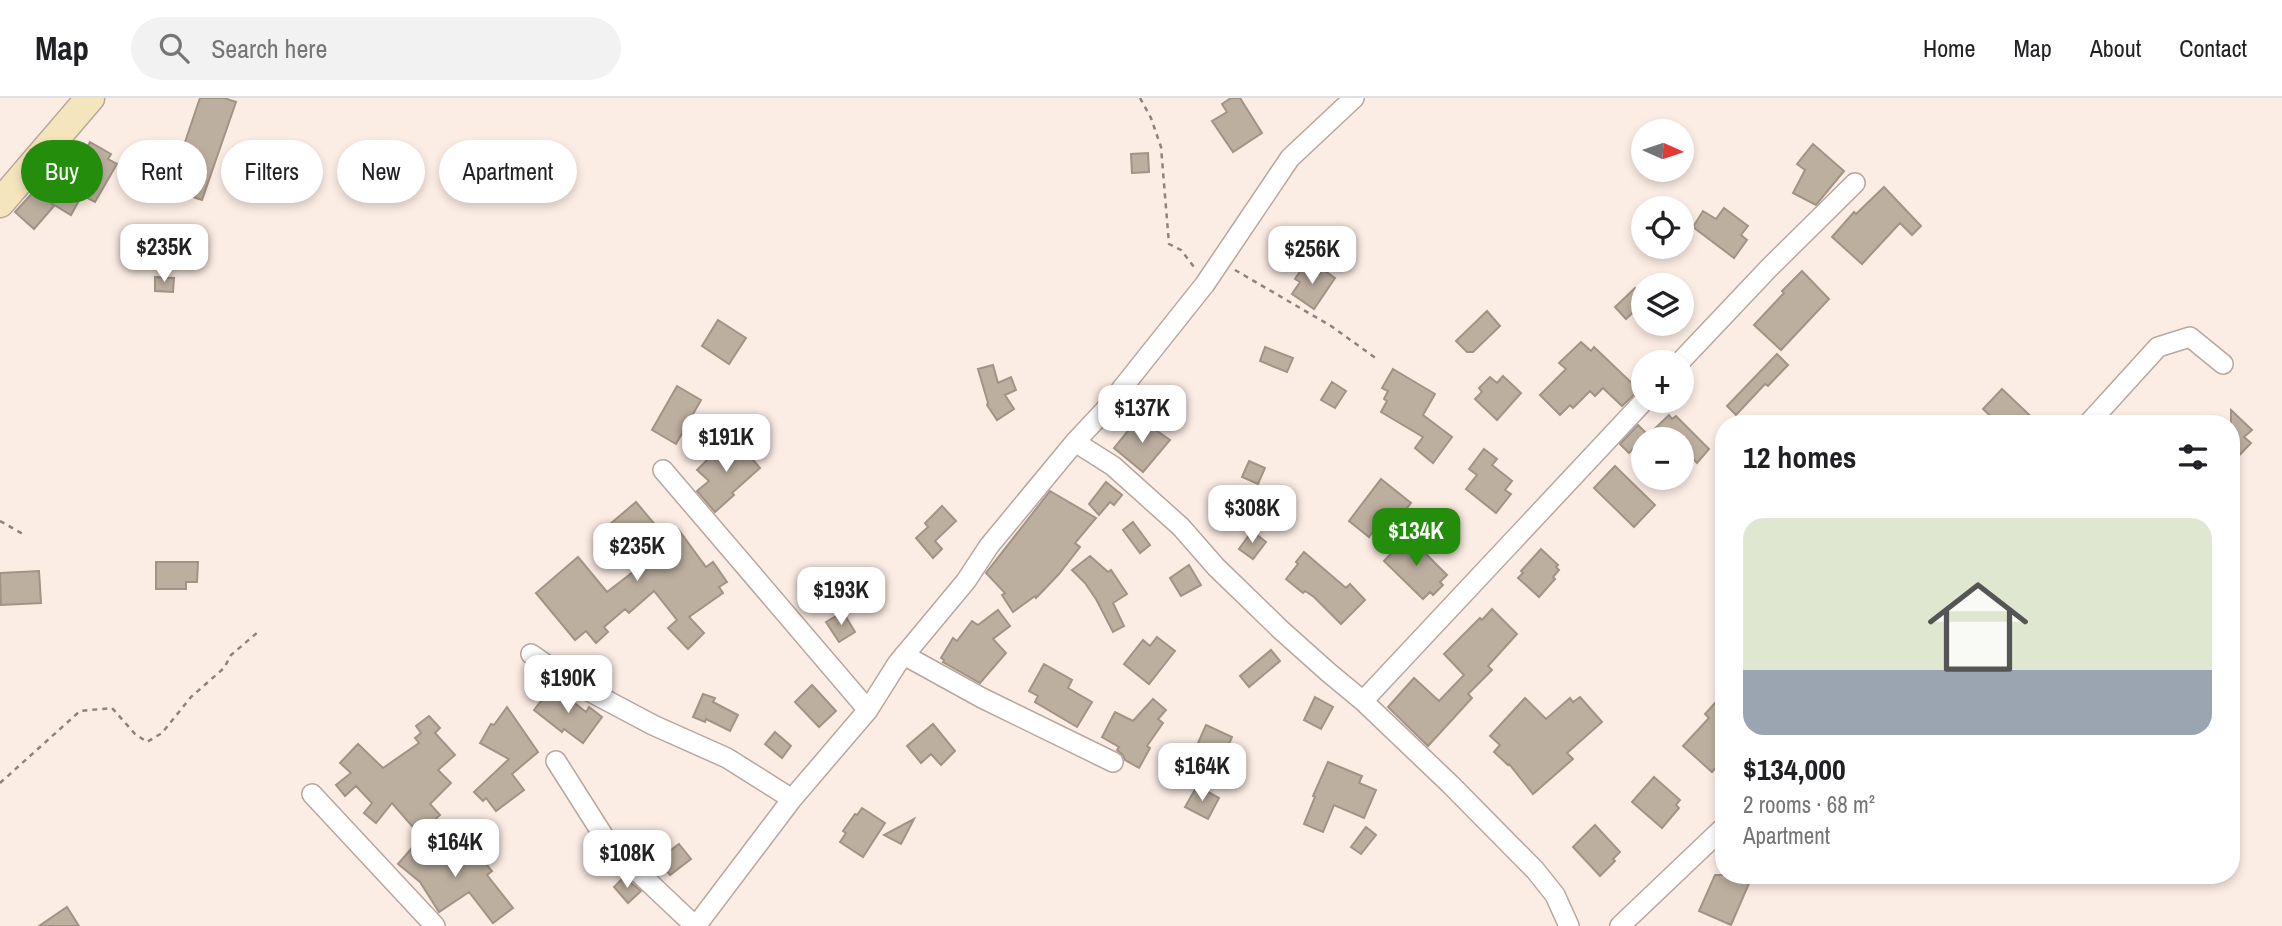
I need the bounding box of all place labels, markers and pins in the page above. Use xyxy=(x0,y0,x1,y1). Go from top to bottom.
pin: $235K xyxy=(115,225,213,284)
pin: $256K xyxy=(1263,226,1361,286)
pin: $137K xyxy=(1093,386,1191,445)
pin: $191K xyxy=(677,414,775,474)
pin: $308K xyxy=(1203,486,1301,545)
pin: $134K xyxy=(1367,508,1465,568)
pin: $235K xyxy=(588,524,686,583)
pin: $193K xyxy=(792,568,890,627)
pin: $190K xyxy=(519,656,617,715)
pin: $164K xyxy=(1153,744,1251,803)
pin: $164K xyxy=(406,820,504,879)
pin: $108K xyxy=(578,830,676,890)

